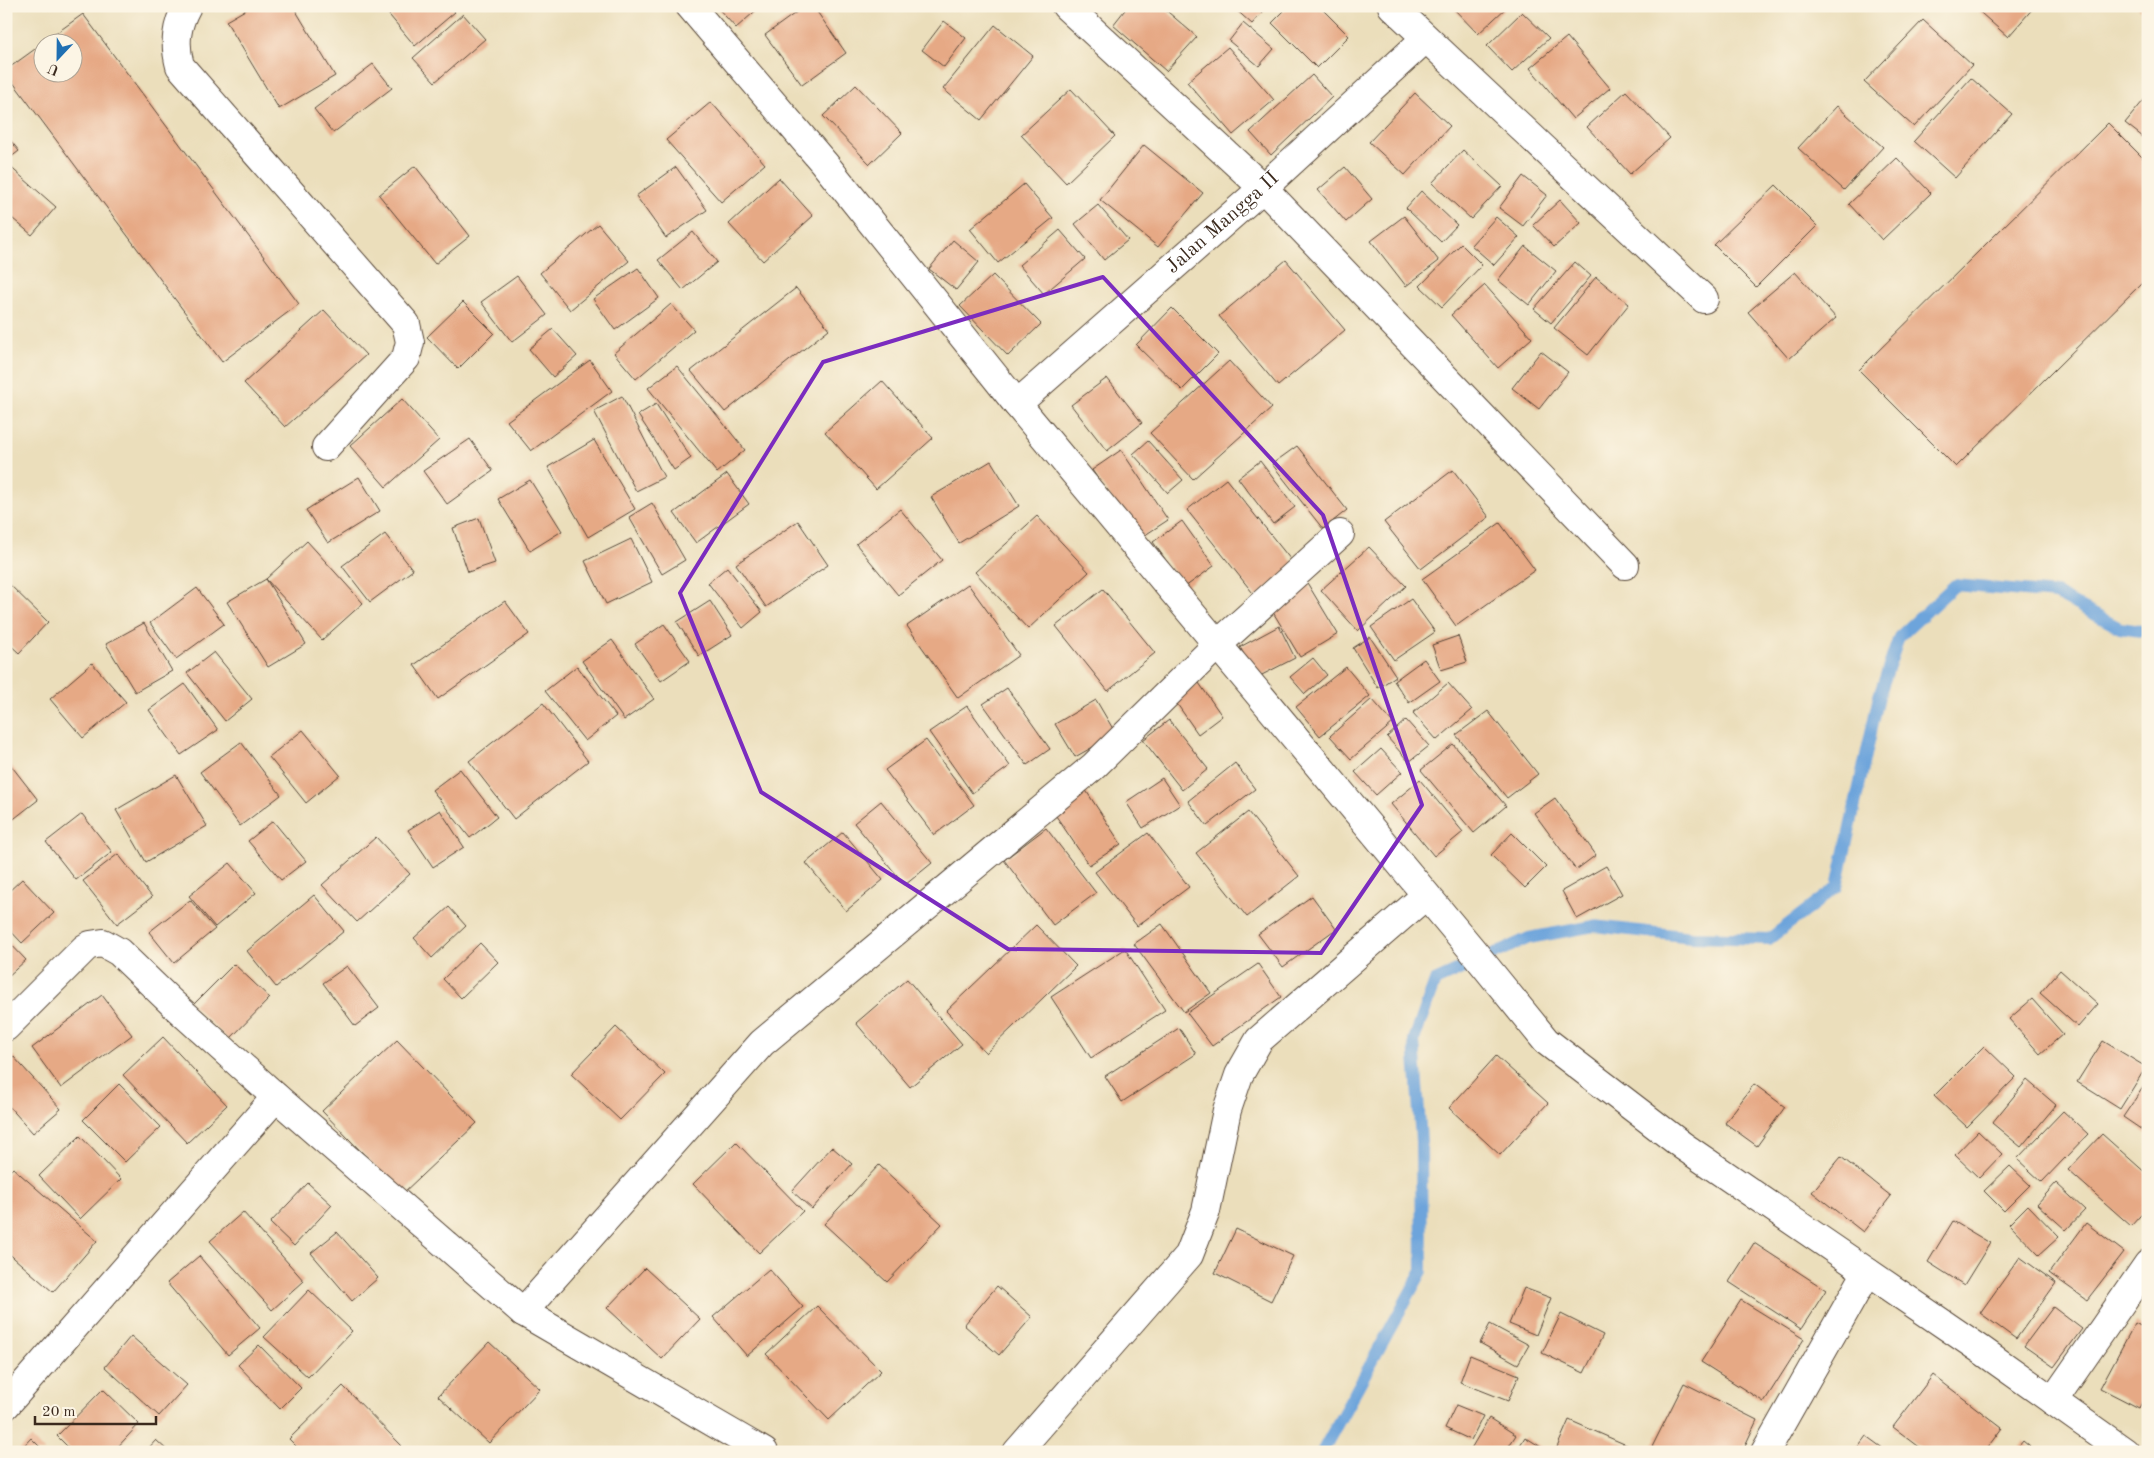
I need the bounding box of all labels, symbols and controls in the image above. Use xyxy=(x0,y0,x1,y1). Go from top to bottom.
north arrow xyxy=(32,32,82,82)
text: U xyxy=(46,61,61,78)
street label: Jalan Mangga II xyxy=(1163,168,1283,278)
scale bar xyxy=(35,1393,156,1425)
text: 20 m xyxy=(42,1405,76,1420)

